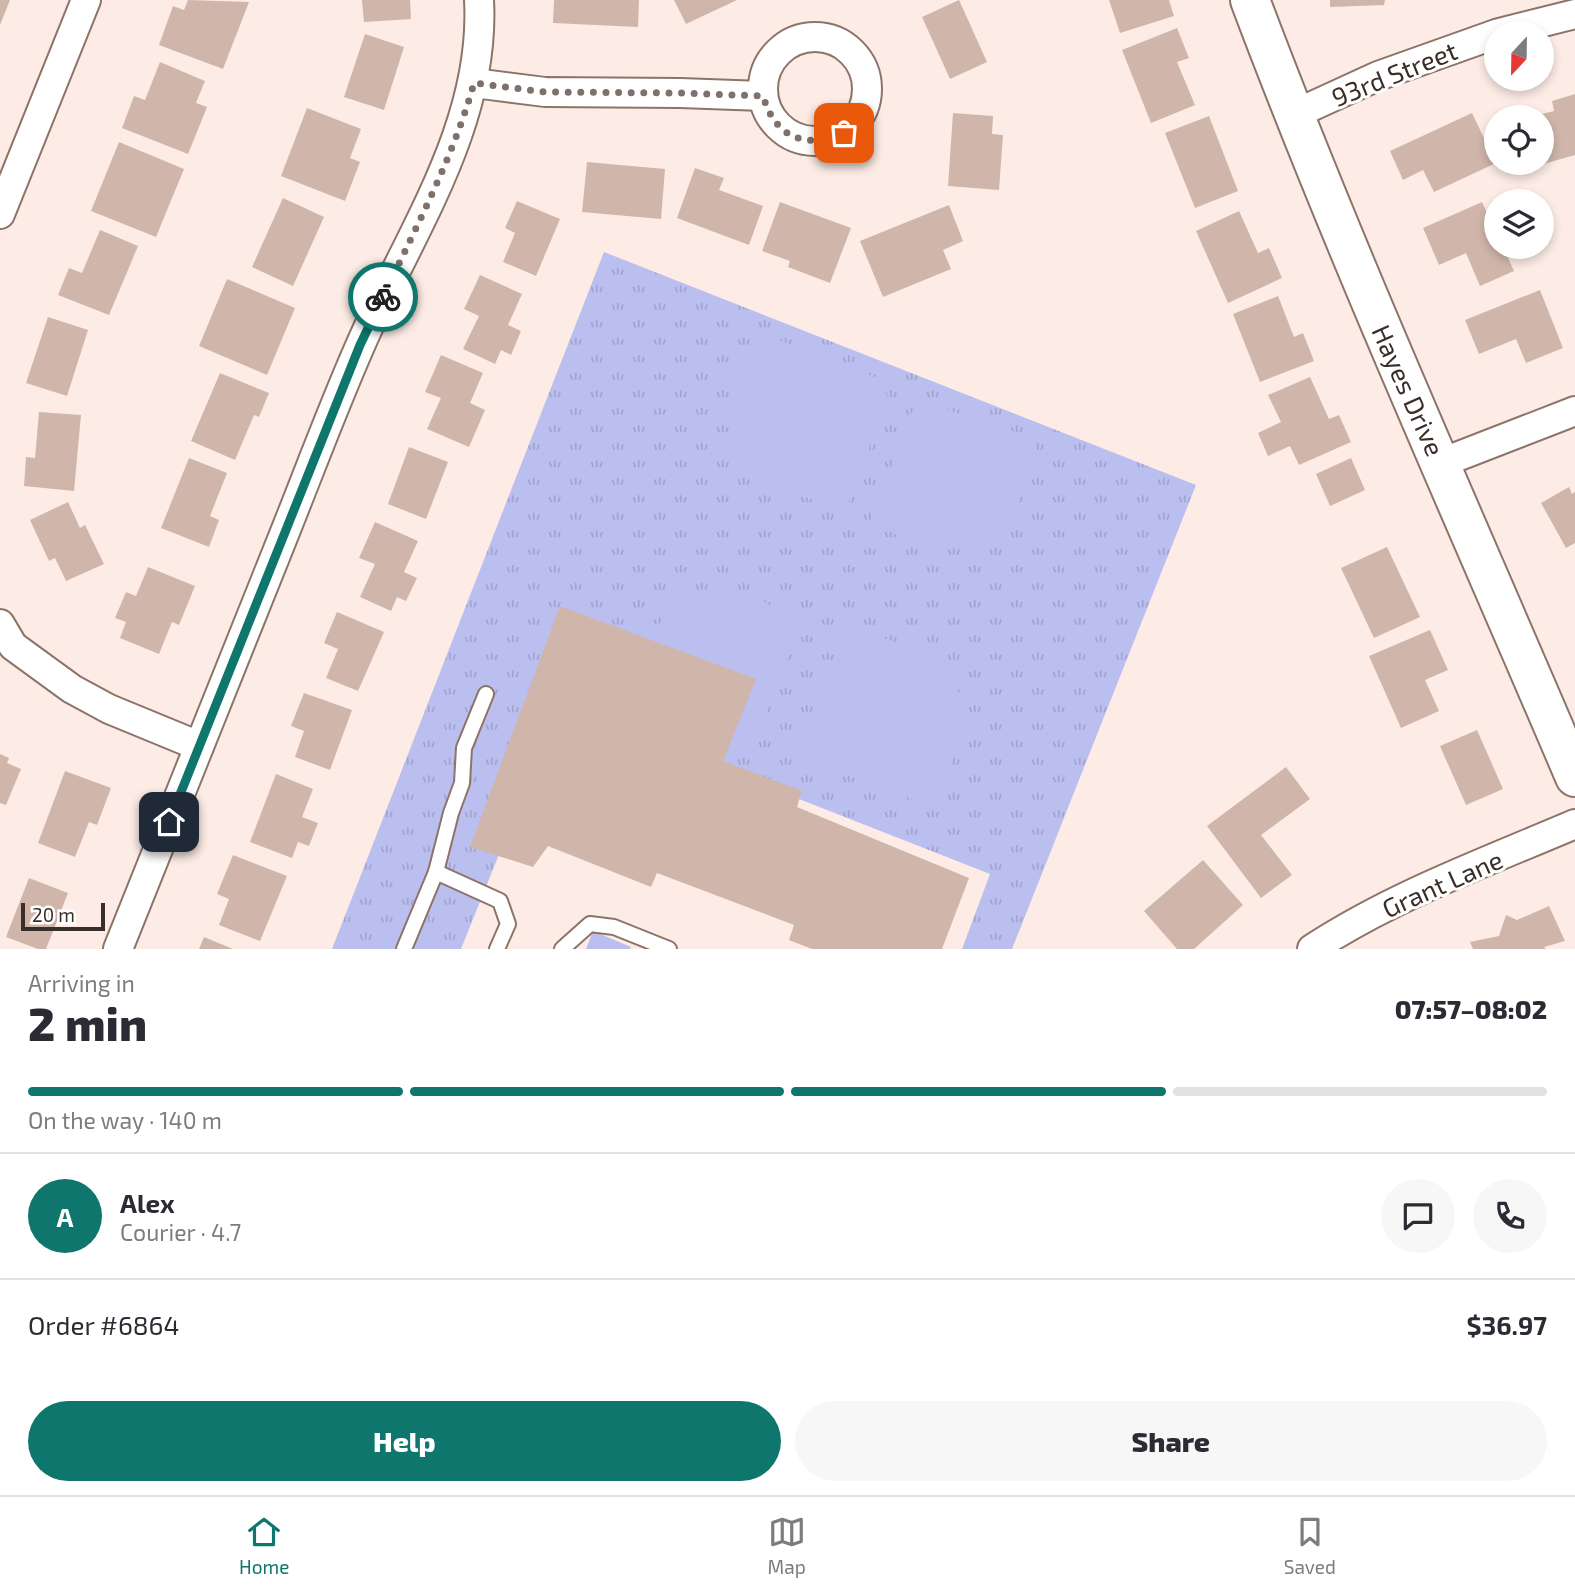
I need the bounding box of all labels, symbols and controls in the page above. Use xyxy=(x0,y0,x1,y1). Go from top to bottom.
north arrow xyxy=(1484,21,1554,91)
map controls xyxy=(1484,21,1554,259)
street label: 93rd Street xyxy=(1327,34,1461,112)
pin xyxy=(814,103,874,163)
button: locate xyxy=(1484,105,1554,175)
icon: bag xyxy=(825,114,863,152)
button: layers xyxy=(1484,189,1554,259)
courier xyxy=(348,262,418,332)
icon: bike xyxy=(364,278,402,316)
street label: Hayes Drive xyxy=(1366,320,1452,460)
pin xyxy=(139,792,199,852)
icon: home xyxy=(150,803,188,841)
street label: Grant Lane xyxy=(1377,843,1507,923)
scale bar xyxy=(21,900,105,932)
text: 20 m xyxy=(32,903,75,926)
text: Arriving in xyxy=(28,969,135,997)
text: 07:57–08:02 xyxy=(1395,993,1547,1024)
text: 2 min xyxy=(28,995,147,1050)
text: On the way · 140 m xyxy=(28,1106,222,1134)
button: chat xyxy=(1381,1179,1455,1253)
button: phone xyxy=(1473,1179,1547,1253)
text: Alex xyxy=(120,1187,175,1218)
text: A xyxy=(57,1201,73,1232)
text: Courier · 4.7 xyxy=(120,1218,241,1246)
text: Order #6864 xyxy=(28,1309,179,1340)
text: $36.97 xyxy=(1466,1309,1547,1340)
button: Help xyxy=(28,1401,781,1481)
button: Share xyxy=(795,1401,1547,1481)
tab: Home xyxy=(239,1513,289,1578)
tab: Map xyxy=(768,1513,806,1578)
tab: Saved xyxy=(1284,1513,1336,1578)

